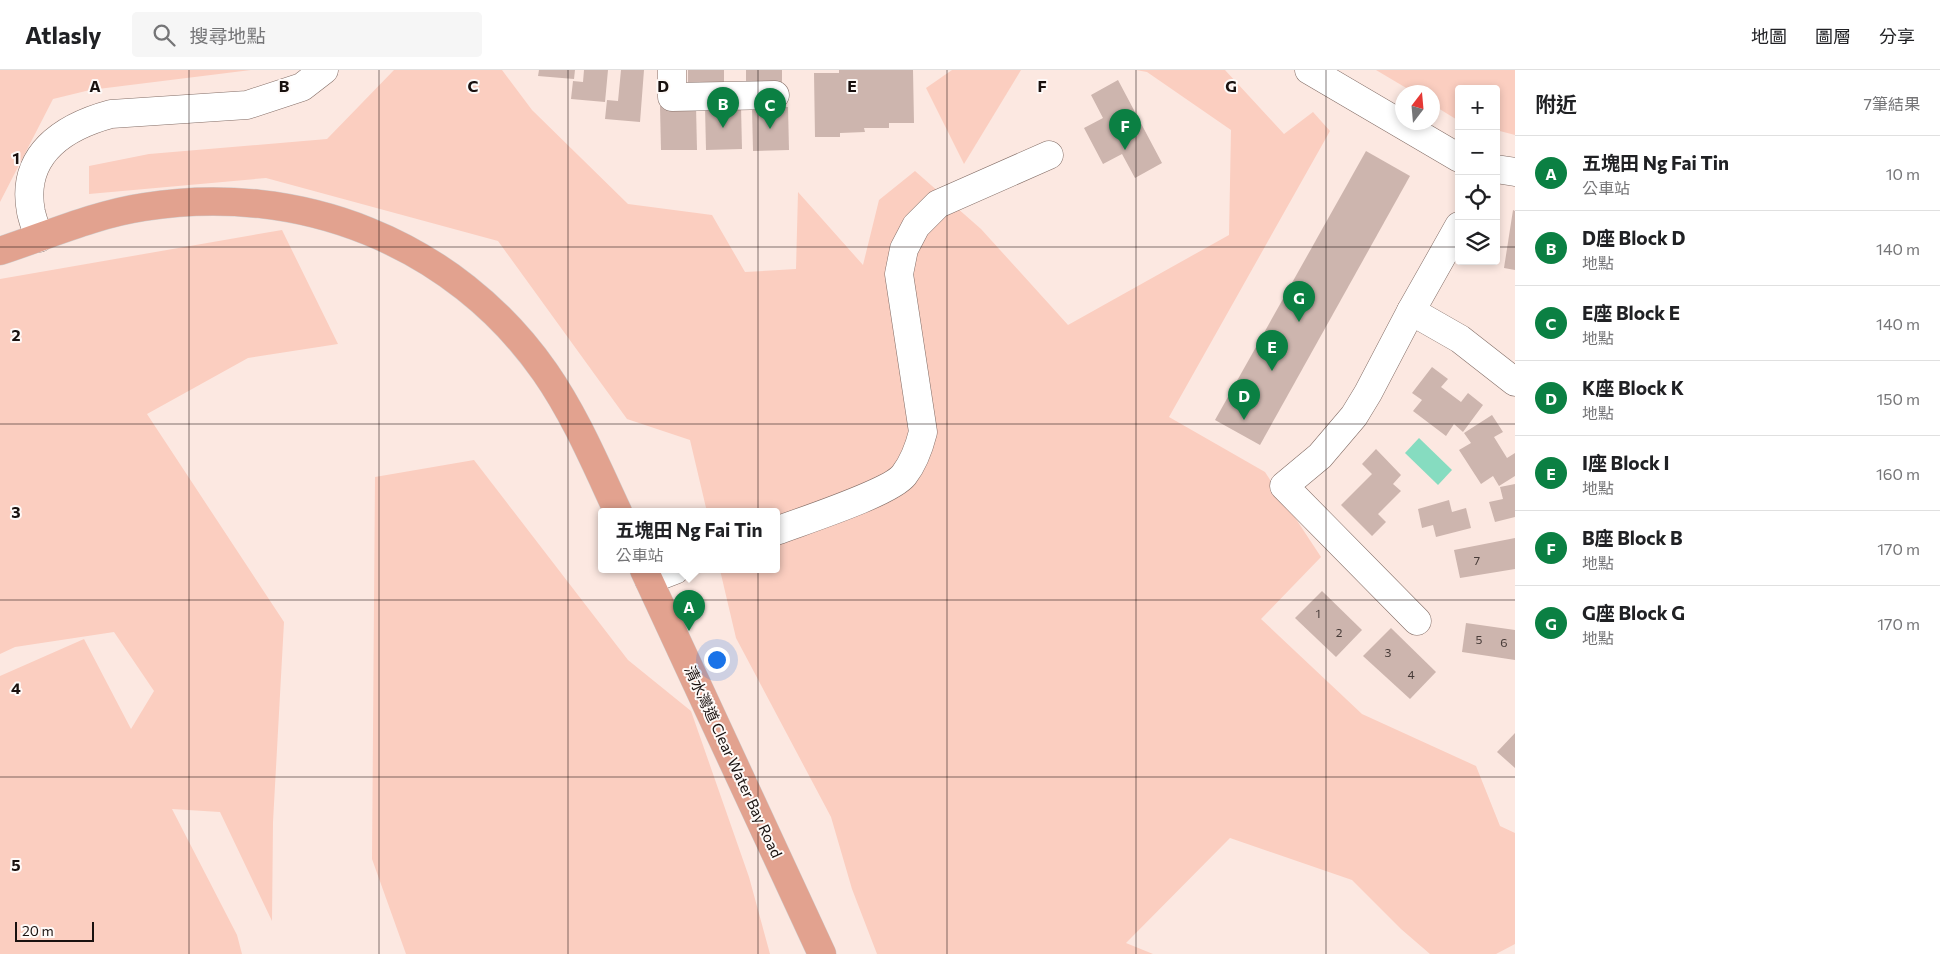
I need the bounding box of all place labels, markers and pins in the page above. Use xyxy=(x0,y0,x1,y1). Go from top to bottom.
pin: B xyxy=(707,87,739,128)
pin: C xyxy=(754,88,786,129)
pin: F xyxy=(1109,109,1141,150)
pin: G xyxy=(1283,281,1315,322)
pin: E xyxy=(1256,330,1288,371)
pin: D xyxy=(1228,379,1260,420)
pin: A xyxy=(673,590,705,631)

